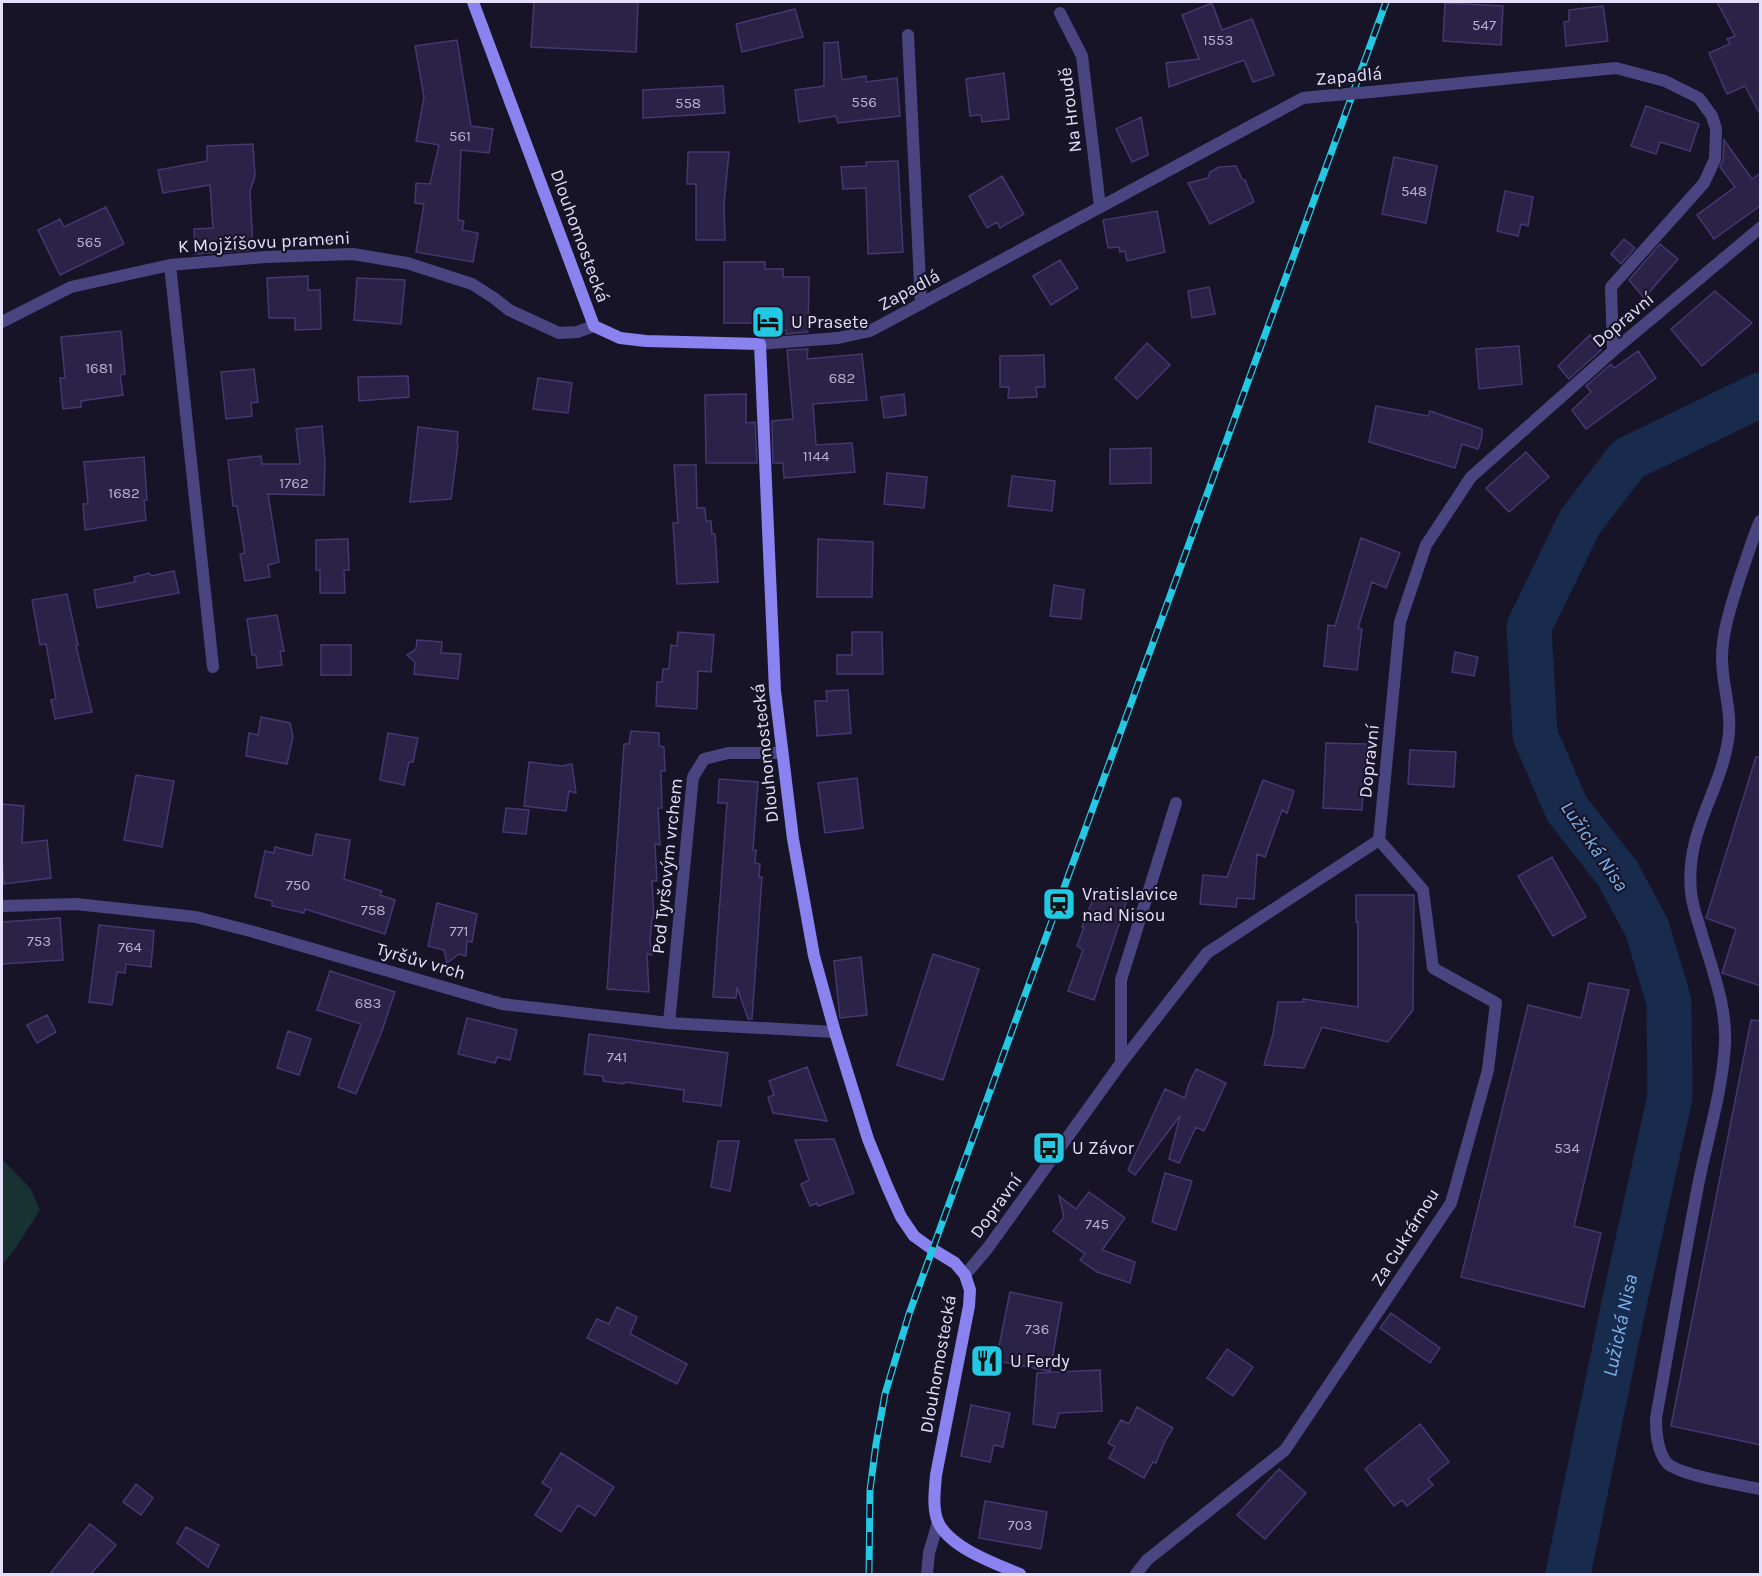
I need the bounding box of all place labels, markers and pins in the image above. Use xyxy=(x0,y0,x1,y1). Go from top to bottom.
hotel icon: U Prasete xyxy=(750,304,786,340)
place label: U Prasete xyxy=(791,311,868,333)
place label: Vratislavice nad Nisou xyxy=(1082,883,1178,926)
station icon: Vratislavice nad Nisou xyxy=(1041,886,1077,922)
bus stop icon: U Závor xyxy=(1031,1130,1067,1166)
place label: U Závor xyxy=(1072,1137,1134,1159)
restaurant icon: U Ferdy xyxy=(969,1343,1005,1379)
place label: U Ferdy xyxy=(1010,1350,1070,1372)

